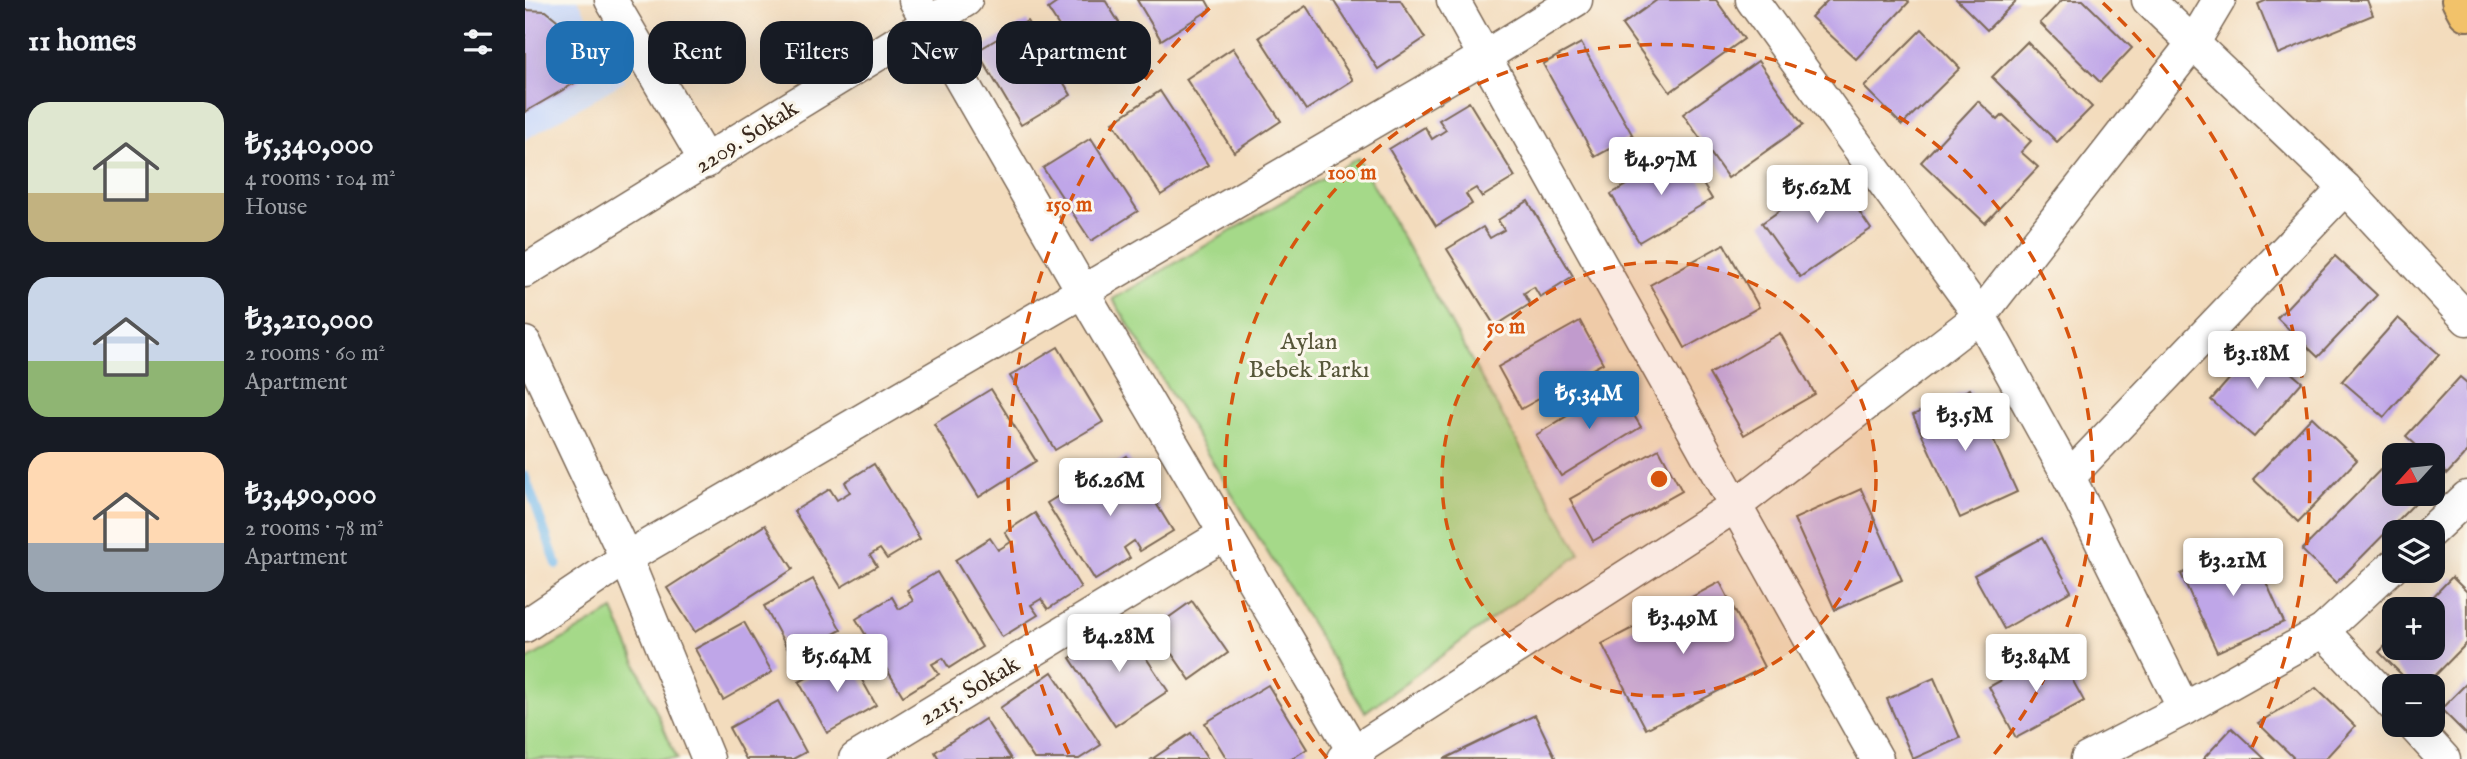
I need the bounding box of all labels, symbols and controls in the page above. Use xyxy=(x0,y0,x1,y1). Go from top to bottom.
chip: Buy xyxy=(546,21,634,84)
chip: Rent xyxy=(648,21,746,84)
chip: Filters xyxy=(760,21,873,84)
chip: New xyxy=(887,21,982,84)
chip: Apartment xyxy=(996,21,1151,84)
text: 11 homes xyxy=(28,23,136,61)
icon: filters xyxy=(459,23,497,61)
street label: 2209. Sokak xyxy=(689,93,804,181)
text: ₺5,340,000 xyxy=(245,126,374,164)
icon: home xyxy=(84,130,168,214)
pin: ₺4.97M xyxy=(1604,138,1718,197)
text: ₺4.97M xyxy=(1625,145,1697,174)
text: 100 m xyxy=(1327,160,1377,187)
text: 4 rooms · 104 m² xyxy=(245,164,396,193)
pin: ₺5.62M xyxy=(1760,166,1874,225)
text: ₺5.62M xyxy=(1783,173,1851,202)
text: 150 m xyxy=(1046,192,1093,219)
text: House xyxy=(245,193,307,222)
text: ₺3,210,000 xyxy=(245,301,373,339)
icon: home xyxy=(84,305,168,389)
text: 50 m xyxy=(1487,314,1526,341)
park label: Aylan Bebek Parkı xyxy=(1249,327,1369,386)
pin: ₺3.18M xyxy=(2200,332,2314,391)
text: 2 rooms · 60 m² xyxy=(245,339,385,368)
text: ₺3.18M xyxy=(2224,339,2290,368)
text: Apartment xyxy=(245,368,348,397)
pin: ₺5.34M xyxy=(1532,372,1646,431)
text: ₺5.34M xyxy=(1555,379,1623,408)
pin: ₺3.5M xyxy=(1916,393,2014,453)
text: ₺3.5M xyxy=(1937,401,1993,430)
north arrow xyxy=(2382,443,2445,506)
map controls xyxy=(2382,443,2445,737)
pin: ₺6.26M xyxy=(1053,458,1167,518)
text: ₺6.26M xyxy=(1075,466,1145,495)
centre of rings xyxy=(1647,467,1671,491)
text: ₺3,490,000 xyxy=(245,476,377,514)
icon: home xyxy=(84,480,168,564)
text: 2 rooms · 78 m² xyxy=(245,514,384,543)
button: layers xyxy=(2382,520,2445,583)
pin: ₺3.21M xyxy=(2176,538,2290,598)
text: Apartment xyxy=(245,543,348,572)
text: ₺3.21M xyxy=(2199,546,2267,575)
pin: ₺3.49M xyxy=(1626,596,1740,656)
button: + xyxy=(2382,597,2445,660)
text: ₺3.49M xyxy=(1648,604,1718,633)
pin: ₺4.28M xyxy=(1062,614,1176,674)
text: ₺4.28M xyxy=(1083,622,1155,651)
pin: ₺5.64M xyxy=(780,634,894,694)
pin: ₺3.84M xyxy=(1979,634,2093,694)
text: ₺5.64M xyxy=(802,642,872,671)
text: ₺3.84M xyxy=(2002,642,2070,671)
street label: 2215. Sokak xyxy=(914,649,1026,733)
button: − xyxy=(2382,674,2445,737)

